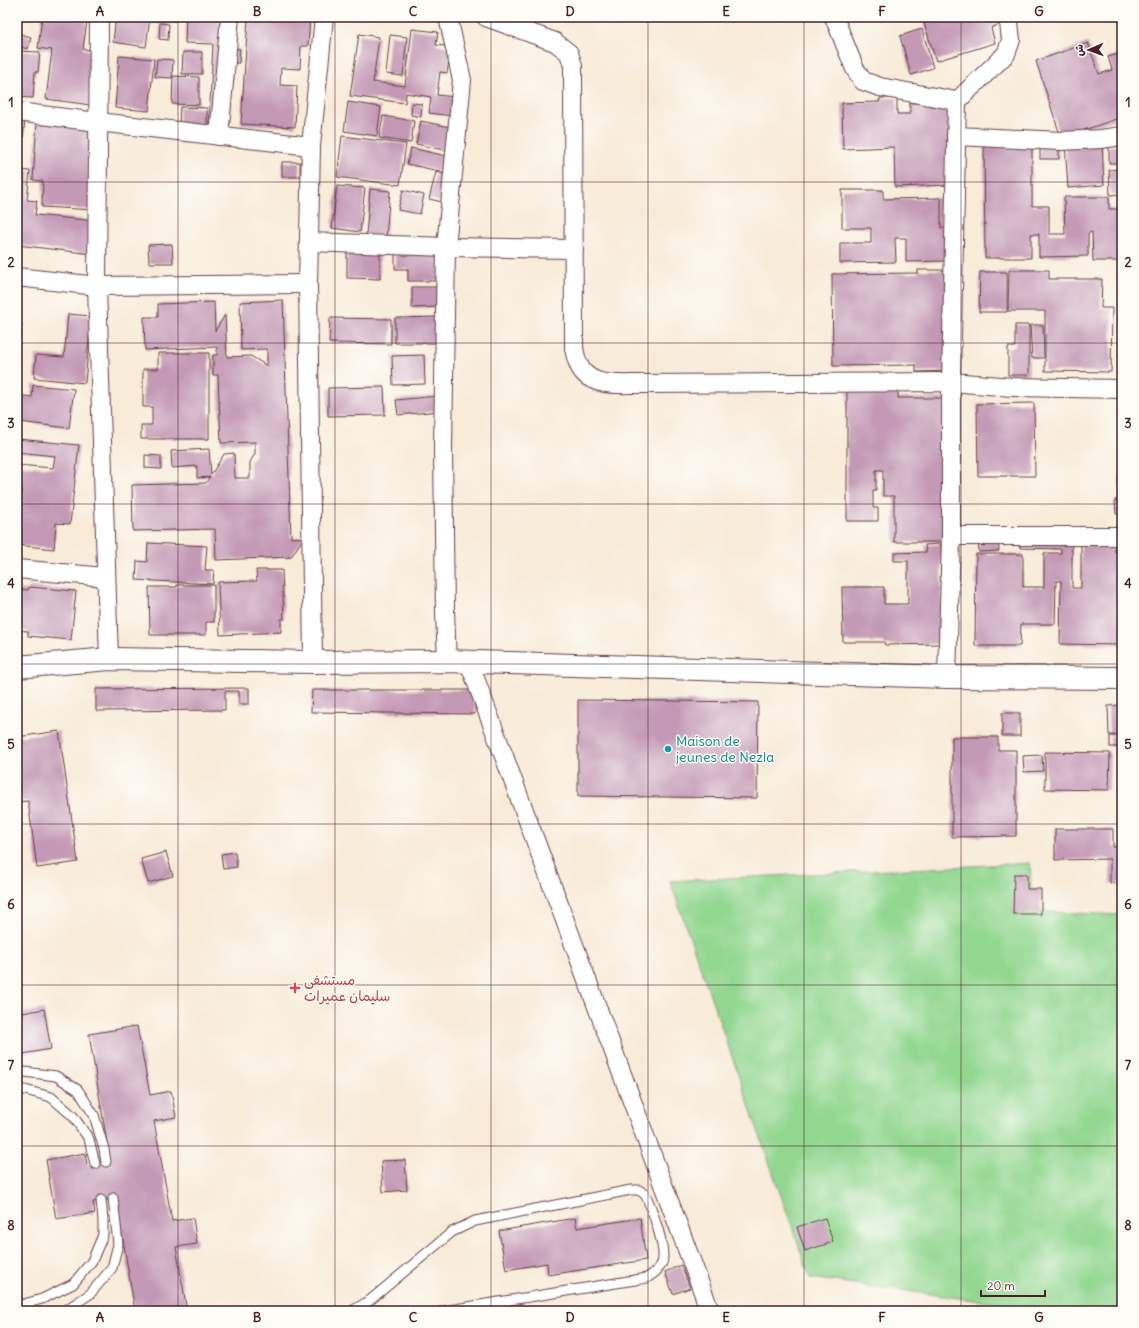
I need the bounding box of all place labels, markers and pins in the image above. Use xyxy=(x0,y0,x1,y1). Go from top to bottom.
place label: Maison de jeunes de Nezla xyxy=(675,732,774,766)
marker: Maison de jeunes de Nezla xyxy=(663,744,673,754)
place label: مستشفى سليمان عميرات xyxy=(304,971,390,1005)
marker: مستشفى سليمان عميرات xyxy=(289,982,301,994)

